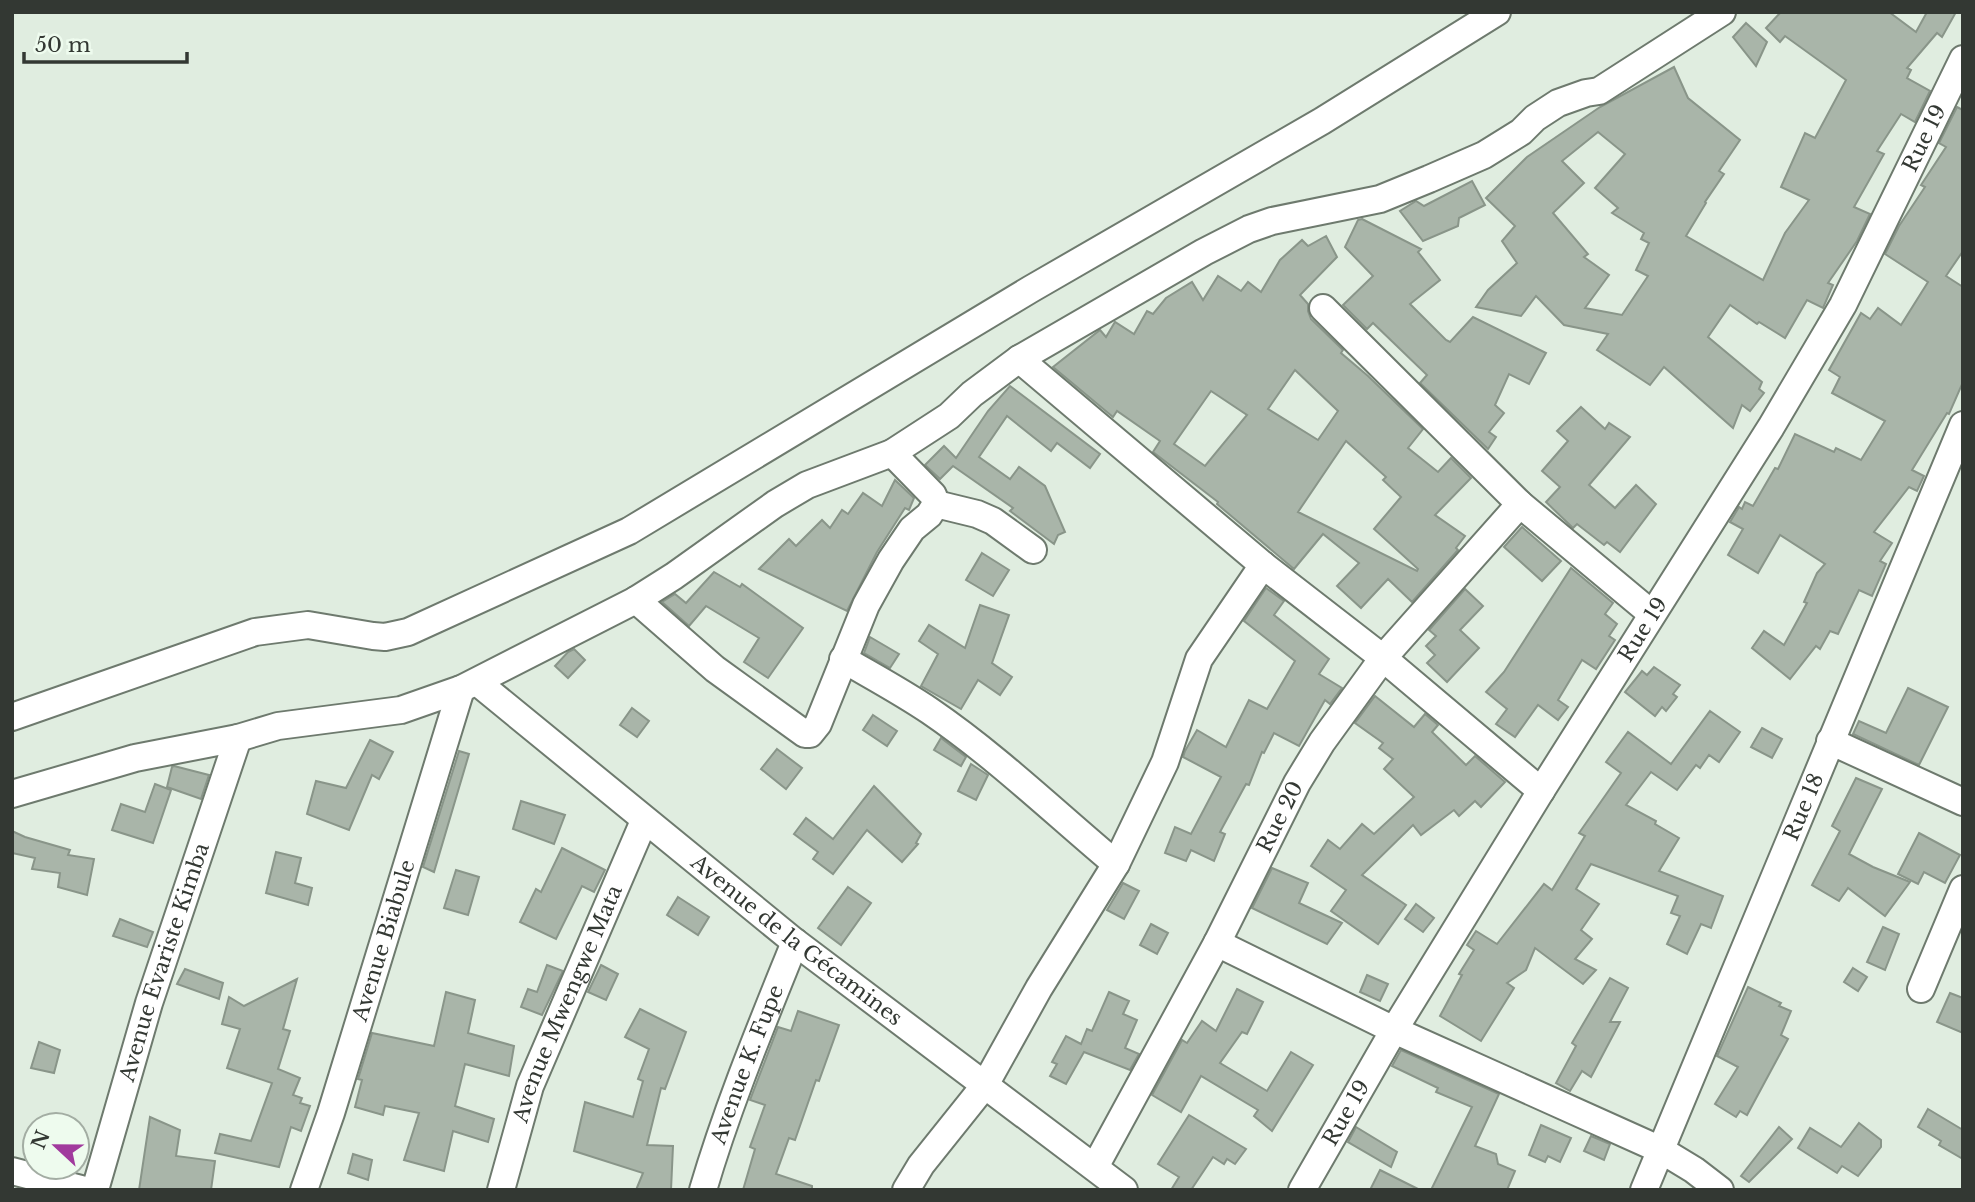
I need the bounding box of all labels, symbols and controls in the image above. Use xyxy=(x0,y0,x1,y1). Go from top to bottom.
scale bar xyxy=(24,21,187,65)
text: 50 m xyxy=(35,32,91,58)
street label: Rue 19 xyxy=(1897,100,1952,176)
street label: Rue 19 xyxy=(1613,592,1673,667)
street label: Rue 18 xyxy=(1778,769,1829,845)
street label: Rue 20 xyxy=(1251,777,1309,857)
street label: Avenue Evariste Kimba xyxy=(114,839,215,1086)
street label: Avenue de la Gécamines xyxy=(685,849,907,1031)
street label: Avenue Biabule xyxy=(347,857,421,1025)
street label: Avenue Mwengwe Mata xyxy=(507,881,628,1126)
street label: Avenue K. Fupe xyxy=(705,981,789,1149)
street label: Rue 19 xyxy=(1317,1075,1375,1150)
north arrow xyxy=(21,1111,91,1181)
text: N xyxy=(27,1127,55,1152)

